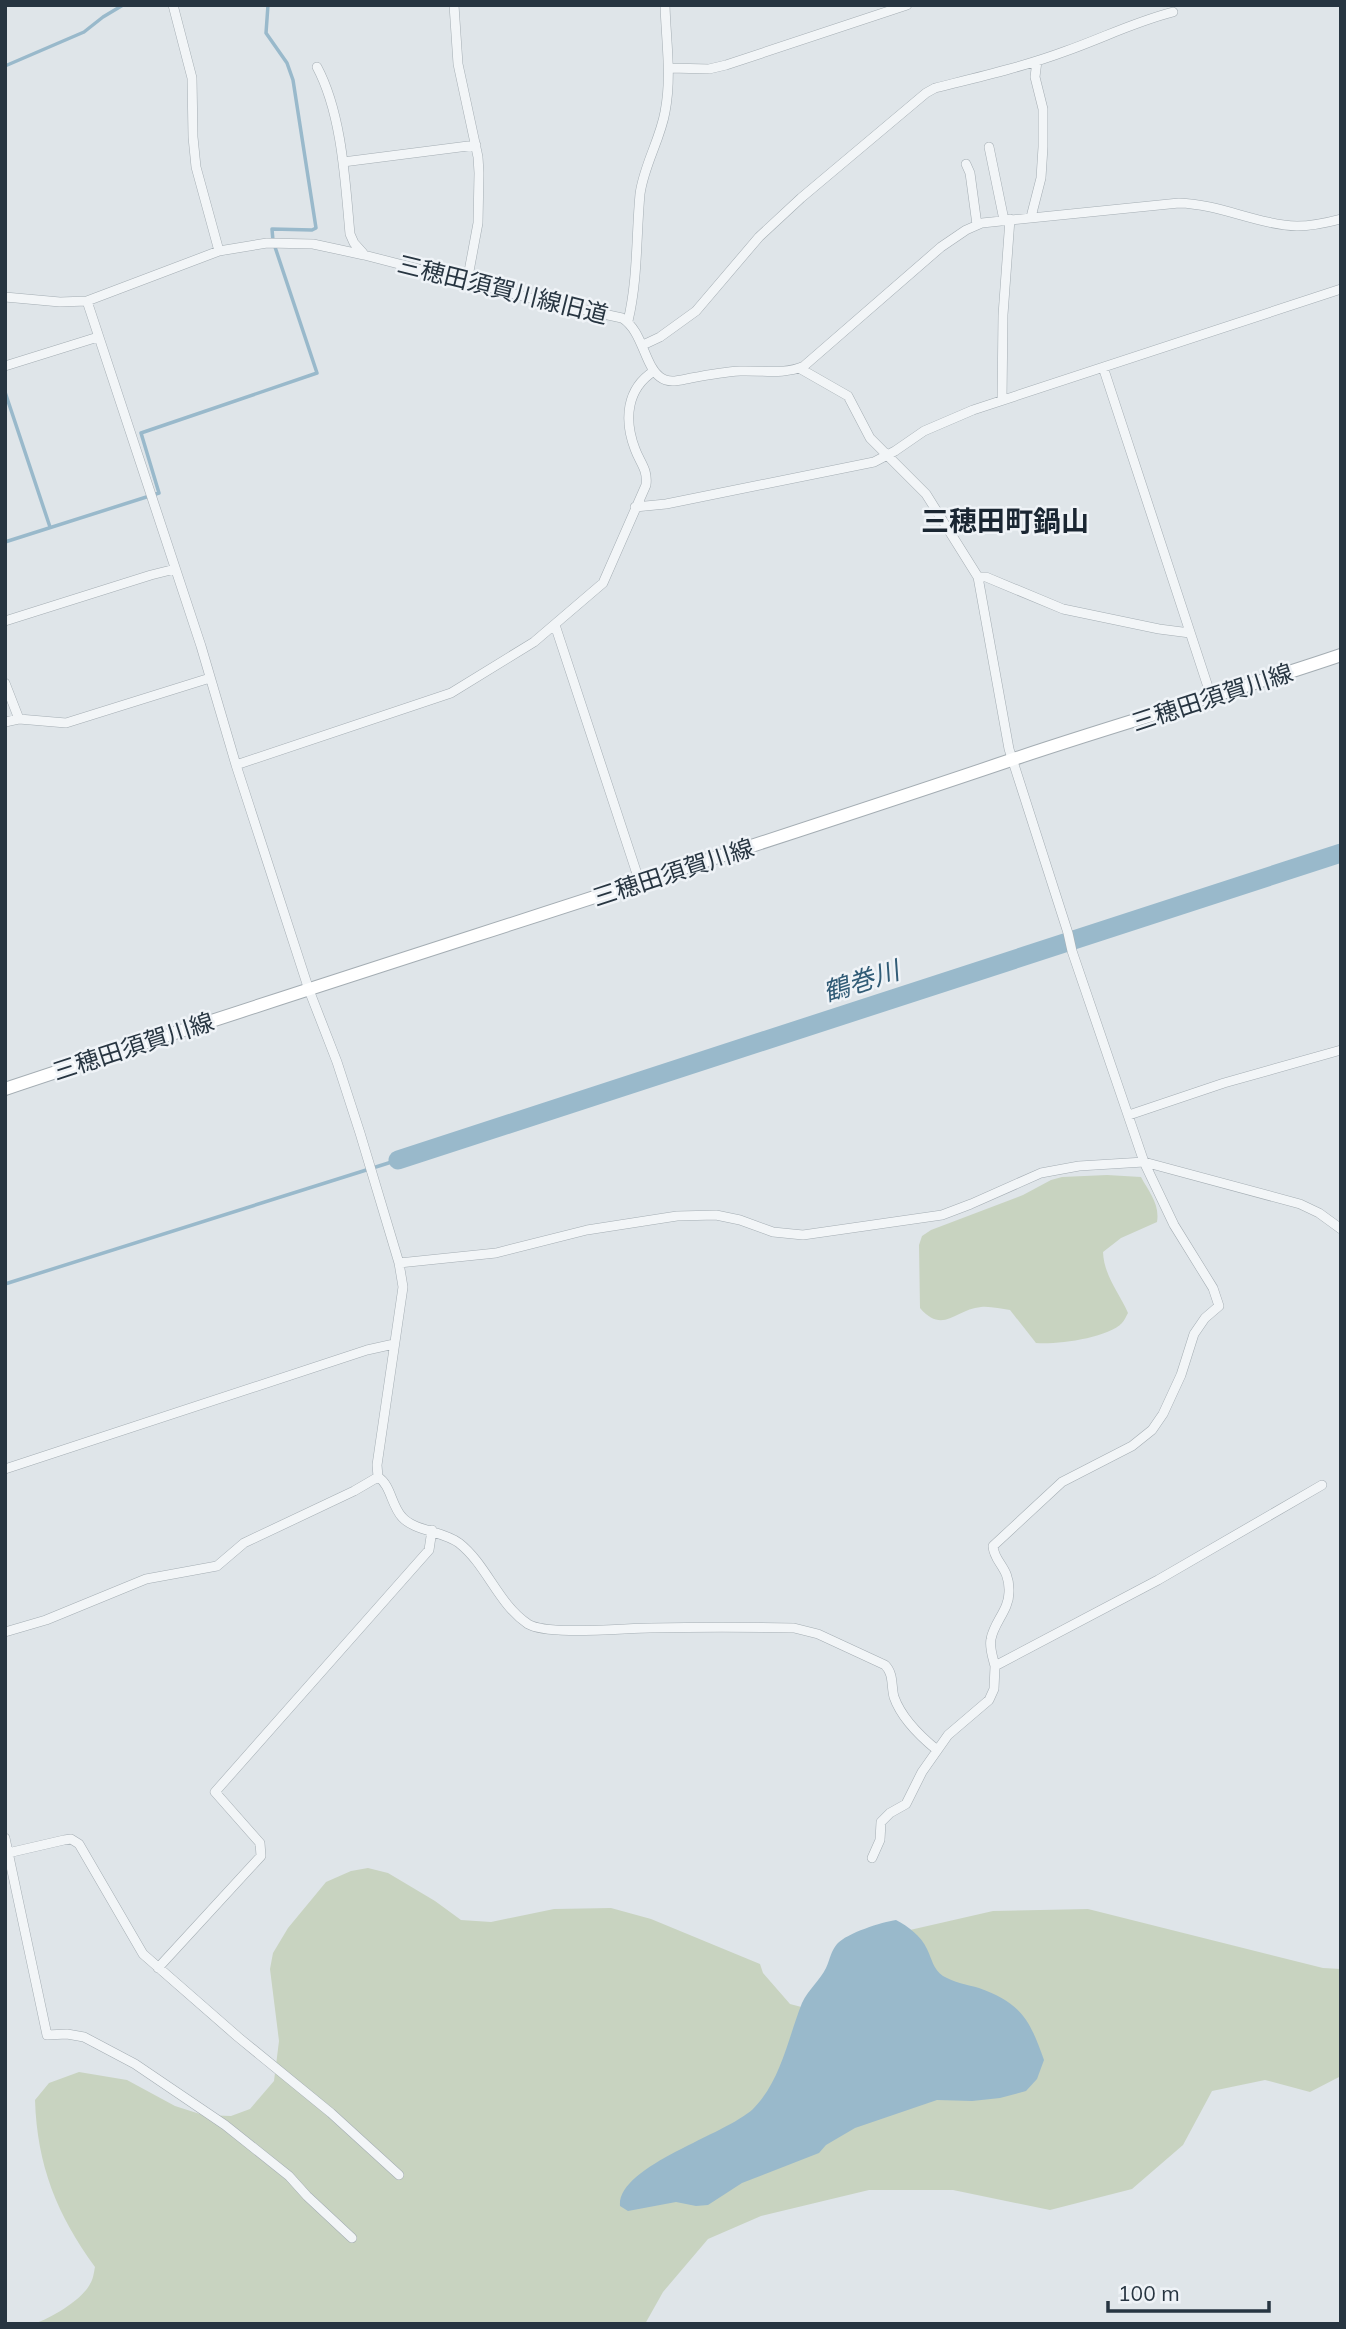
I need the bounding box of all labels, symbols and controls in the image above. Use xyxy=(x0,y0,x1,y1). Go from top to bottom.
street label: 三穂田須賀川線旧道 xyxy=(395,248,611,330)
district label: 三穂田町鍋山 xyxy=(921,503,1089,538)
street label: 三穂田須賀川線 xyxy=(1127,657,1297,737)
street label: 三穂田須賀川線 xyxy=(588,832,758,912)
water label: 鶴巻川 xyxy=(819,952,906,1009)
street label: 三穂田須賀川線 xyxy=(48,1006,218,1086)
scale bar xyxy=(1108,2270,1269,2314)
text: 100 m xyxy=(1118,2280,1180,2306)

